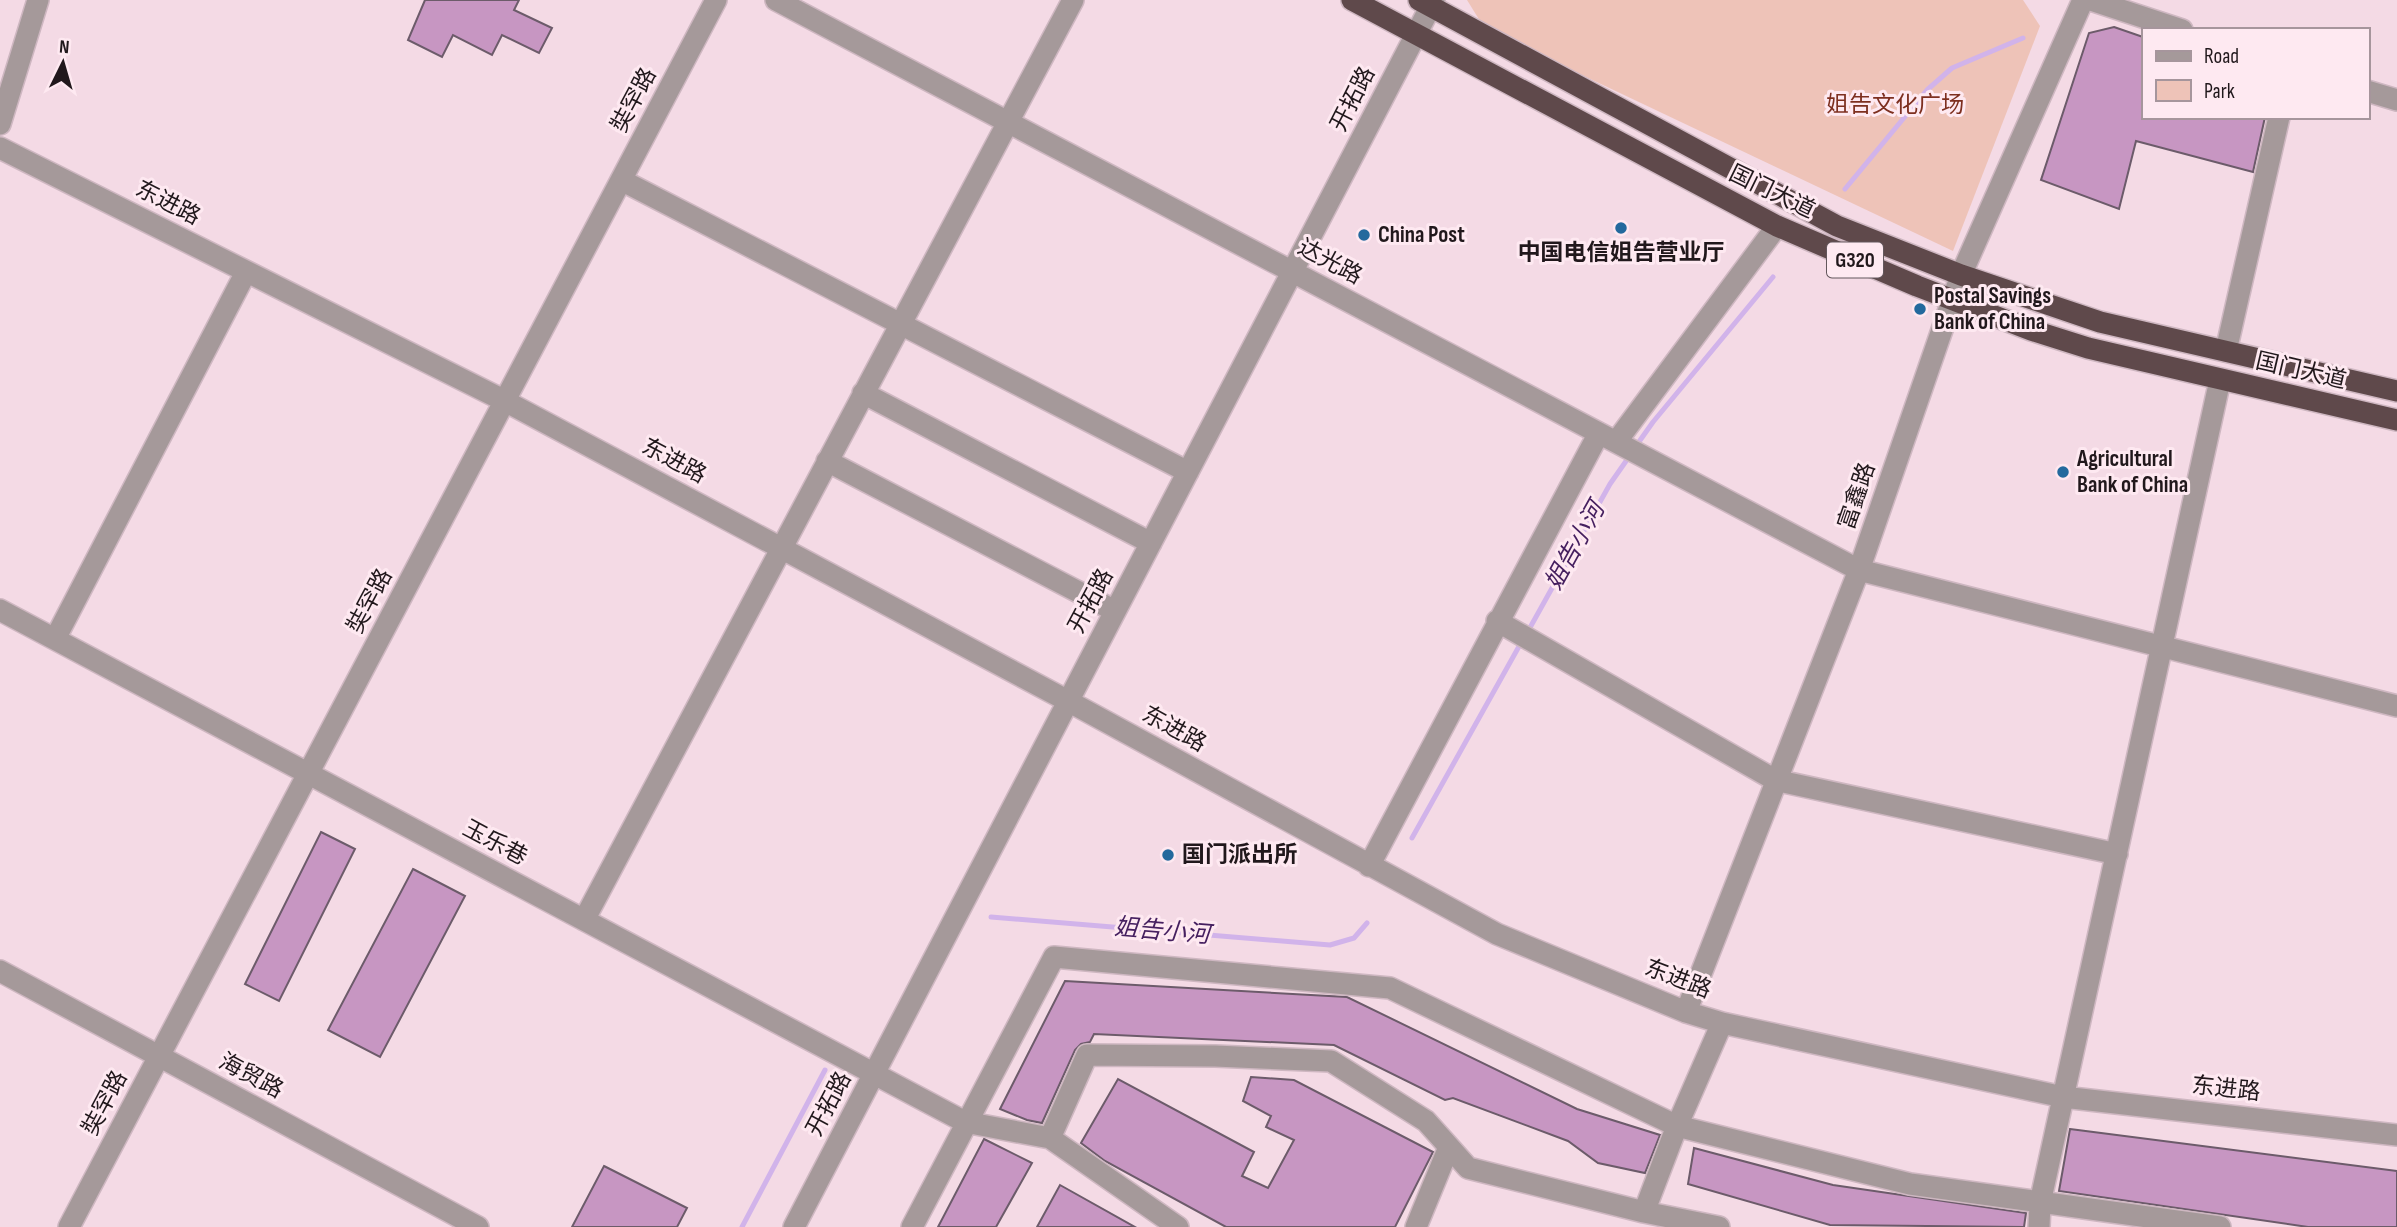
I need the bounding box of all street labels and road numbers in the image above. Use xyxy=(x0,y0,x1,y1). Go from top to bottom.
street label: 开拓路 xyxy=(1325,62,1381,136)
street label: 奘罕路 xyxy=(605,63,663,137)
street label: 国门大道 xyxy=(1725,159,1819,225)
street label: 东进路 xyxy=(131,175,205,231)
street label: 达光路 xyxy=(1293,233,1367,291)
road number: G320 xyxy=(1827,243,1883,278)
street label: 国门大道 xyxy=(2253,347,2349,395)
street label: 东进路 xyxy=(637,432,711,490)
street label: 富鑫路 xyxy=(1833,459,1881,533)
street label: 奘罕路 xyxy=(341,564,399,638)
street label: 开拓路 xyxy=(1062,564,1120,638)
street label: 东进路 xyxy=(1137,700,1211,758)
street label: 玉乐巷 xyxy=(458,814,532,872)
street label: 东进路 xyxy=(1641,954,1715,1004)
street label: 海贸路 xyxy=(214,1047,288,1105)
street label: 奘罕路 xyxy=(76,1066,134,1140)
street label: 开拓路 xyxy=(800,1067,858,1141)
street label: 东进路 xyxy=(2190,1071,2262,1107)

